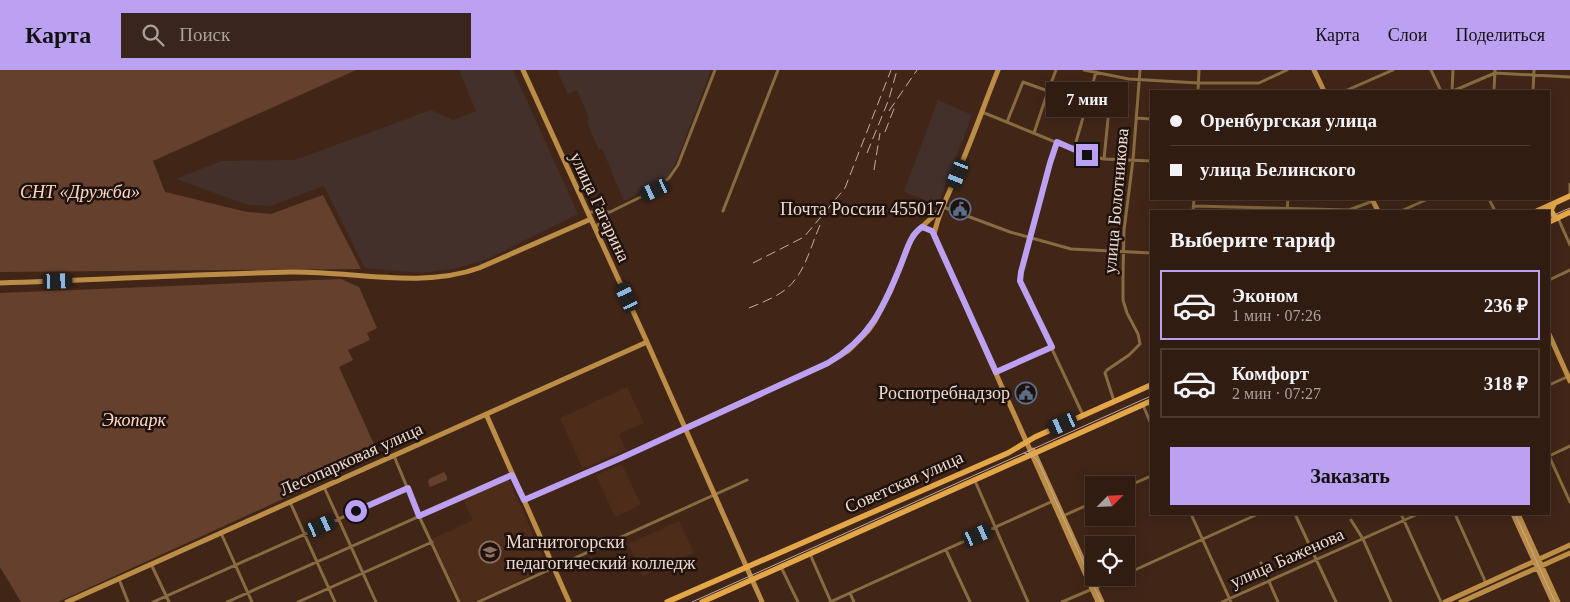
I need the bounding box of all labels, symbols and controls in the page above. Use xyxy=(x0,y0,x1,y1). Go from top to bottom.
search box xyxy=(121,13,471,58)
icon: search xyxy=(139,21,167,49)
text: Карта xyxy=(25,22,91,48)
text: Поиск xyxy=(179,24,230,45)
text: Карта xyxy=(1315,25,1360,45)
text: Слои xyxy=(1388,25,1427,45)
text: Поделиться xyxy=(1455,25,1545,45)
callout: 7 мин xyxy=(1046,82,1128,118)
text: 7 мин xyxy=(1066,91,1108,108)
text: Оренбургская улица xyxy=(1200,110,1377,131)
street label: улица Болотникова xyxy=(1100,127,1132,275)
route end xyxy=(1076,144,1098,166)
street label: улица Гагарина xyxy=(566,149,634,265)
car xyxy=(945,157,970,191)
text: улица Белинского xyxy=(1200,159,1356,180)
car xyxy=(638,177,671,203)
park label: СНТ «Дружба» xyxy=(20,182,140,202)
public building icon: Почта России 455017 xyxy=(948,197,972,221)
place label: Почта России 455017 xyxy=(780,199,944,219)
text: Выберите тариф xyxy=(1170,227,1336,252)
car xyxy=(42,273,73,289)
car xyxy=(613,280,640,314)
icon: car xyxy=(1172,283,1217,328)
text: Эконом xyxy=(1232,285,1298,306)
text: 236 ₽ xyxy=(1484,295,1528,316)
text: 1 мин · 07:26 xyxy=(1232,307,1321,324)
icon: car xyxy=(1172,361,1217,406)
text: Комфорт xyxy=(1232,363,1309,384)
text: 318 ₽ xyxy=(1484,373,1528,394)
public building icon: Роспотребнадзор xyxy=(1014,381,1038,405)
place label: Роспотребнадзор xyxy=(878,383,1010,403)
text: 2 мин · 07:27 xyxy=(1232,385,1321,402)
park label: Экопарк xyxy=(102,410,167,430)
car xyxy=(1046,411,1079,437)
street label: Лесопарковая улица xyxy=(276,418,426,500)
street label: Советская улица xyxy=(842,447,966,517)
button: Заказать xyxy=(1170,447,1530,505)
north arrow xyxy=(1085,476,1135,526)
map controls xyxy=(1085,476,1135,586)
route start xyxy=(345,500,367,522)
car xyxy=(304,513,337,539)
car xyxy=(961,522,994,548)
street label: улица Баженова xyxy=(1227,524,1347,592)
place label: Магнитогорски педагогический колледж xyxy=(506,532,696,573)
button: locate xyxy=(1085,536,1135,586)
school or university icon: Магнитогорски педагогический колледж xyxy=(478,540,502,564)

